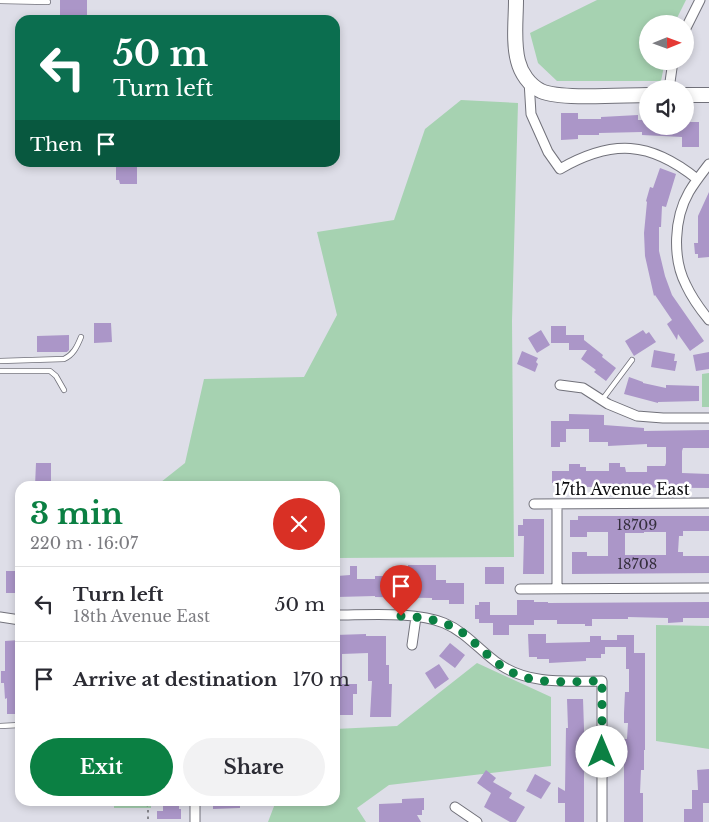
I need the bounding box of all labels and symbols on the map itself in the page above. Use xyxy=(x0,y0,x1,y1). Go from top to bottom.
north arrow xyxy=(639,15,694,70)
street label: 17th Avenue East xyxy=(554,479,690,499)
house number: 18709 xyxy=(617,516,657,534)
house number: 18708 xyxy=(617,555,657,573)
pin xyxy=(380,565,422,616)
position arrow xyxy=(575,725,627,777)

